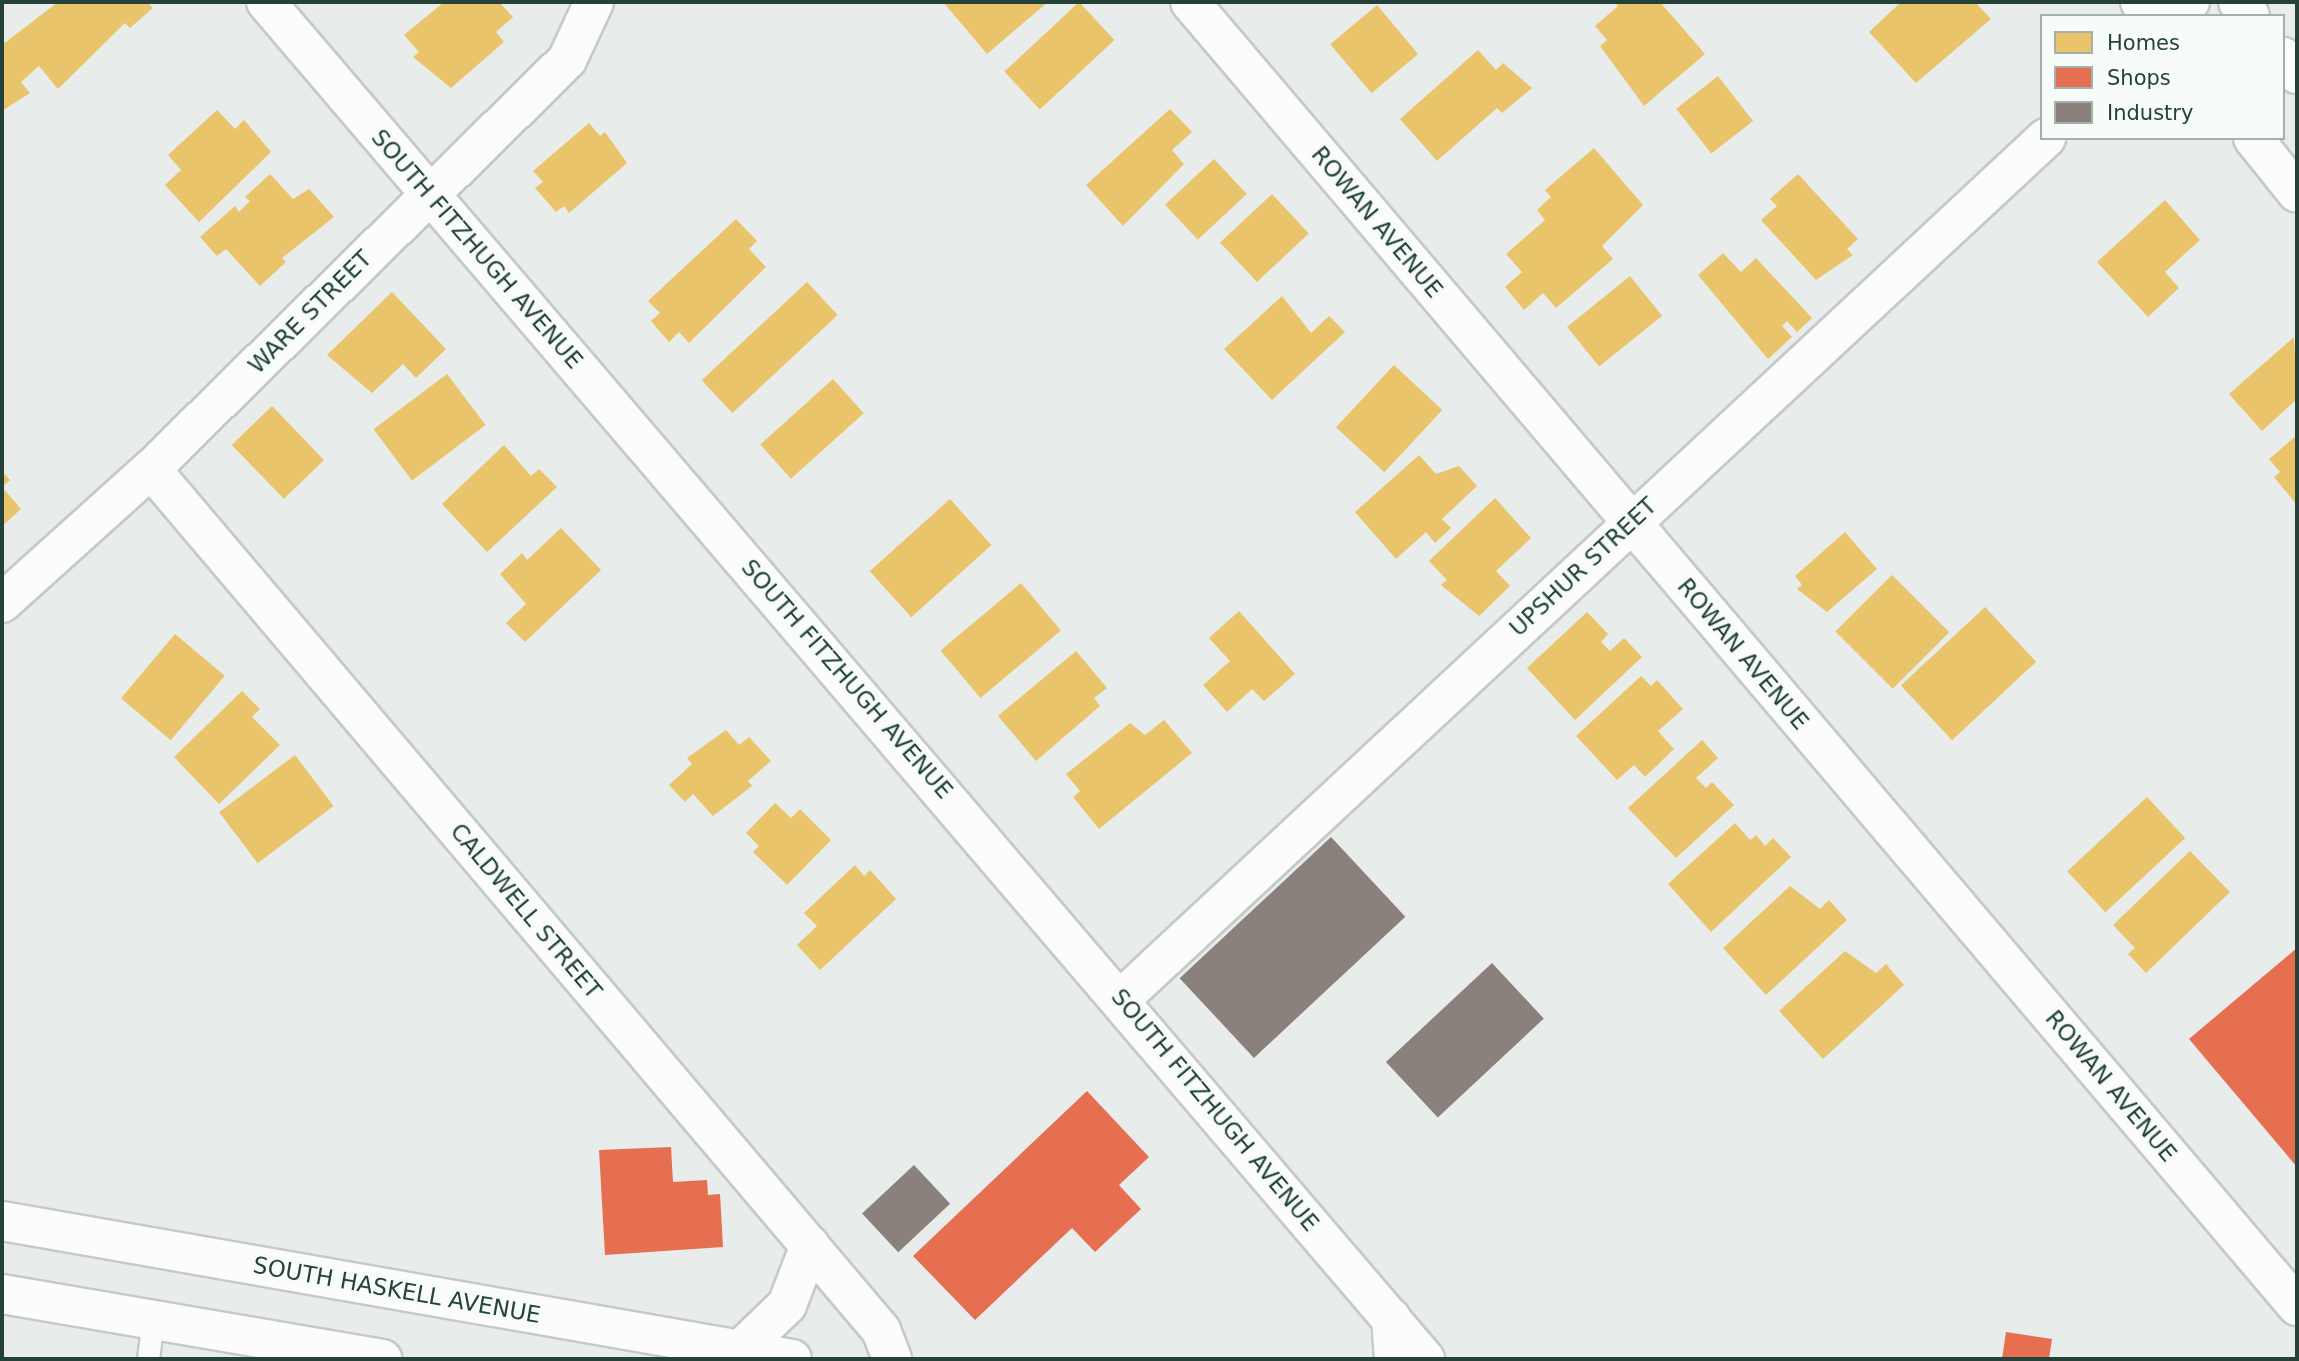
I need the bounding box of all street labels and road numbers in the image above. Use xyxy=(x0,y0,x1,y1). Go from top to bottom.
street label: SOUTH FITZHUGH AVENUE xyxy=(366,124,588,374)
street label: ROWAN AVENUE xyxy=(1306,141,1448,303)
street label: WARE STREET xyxy=(243,245,377,379)
street label: UPSHUR STREET xyxy=(1504,492,1662,642)
street label: SOUTH FITZHUGH AVENUE xyxy=(736,554,958,804)
street label: ROWAN AVENUE xyxy=(1672,573,1814,735)
street label: CALDWELL STREET xyxy=(445,818,607,1004)
street label: SOUTH FITZHUGH AVENUE xyxy=(1106,983,1324,1237)
street label: ROWAN AVENUE xyxy=(2040,1005,2182,1167)
street label: SOUTH HASKELL AVENUE xyxy=(251,1251,543,1329)

